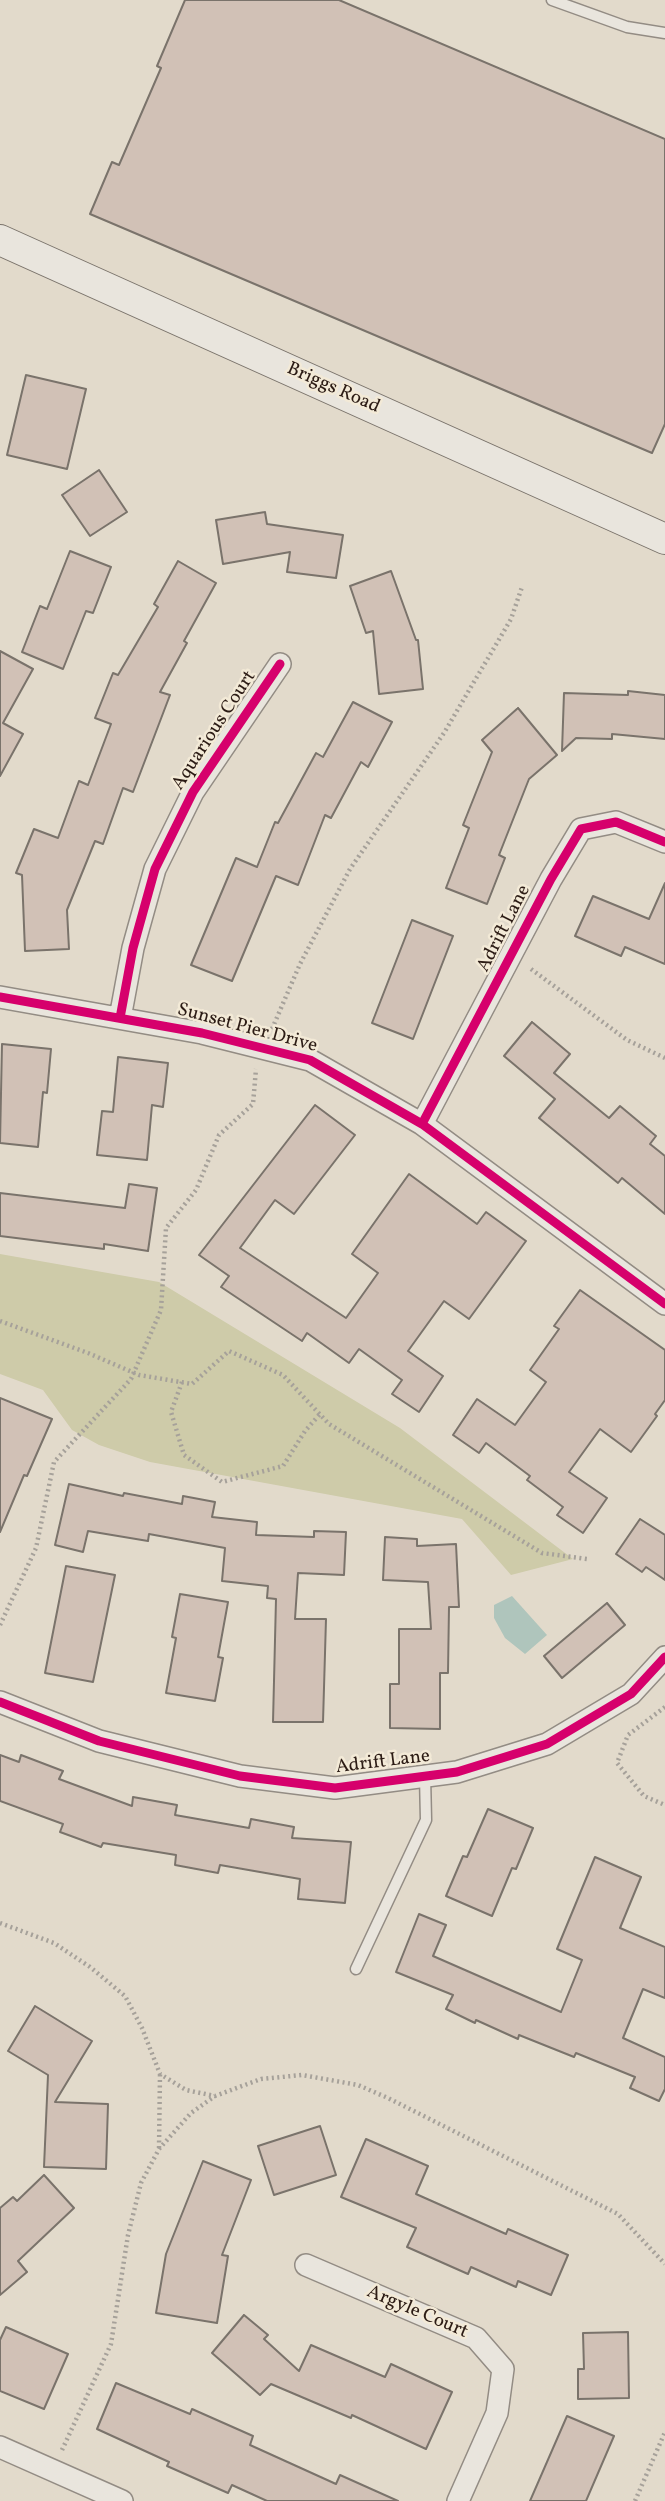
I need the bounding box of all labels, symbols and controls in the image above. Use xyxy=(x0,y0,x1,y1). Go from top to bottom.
street label: Briggs Road xyxy=(283,358,383,420)
street label: Aquarious Court xyxy=(168,667,262,795)
street label: Adrift Lane xyxy=(473,882,537,976)
street label: Sunset Pier Drive xyxy=(174,999,320,1059)
street label: Adrift Lane xyxy=(335,1746,431,1780)
street label: Argyle Court xyxy=(363,2281,471,2345)

